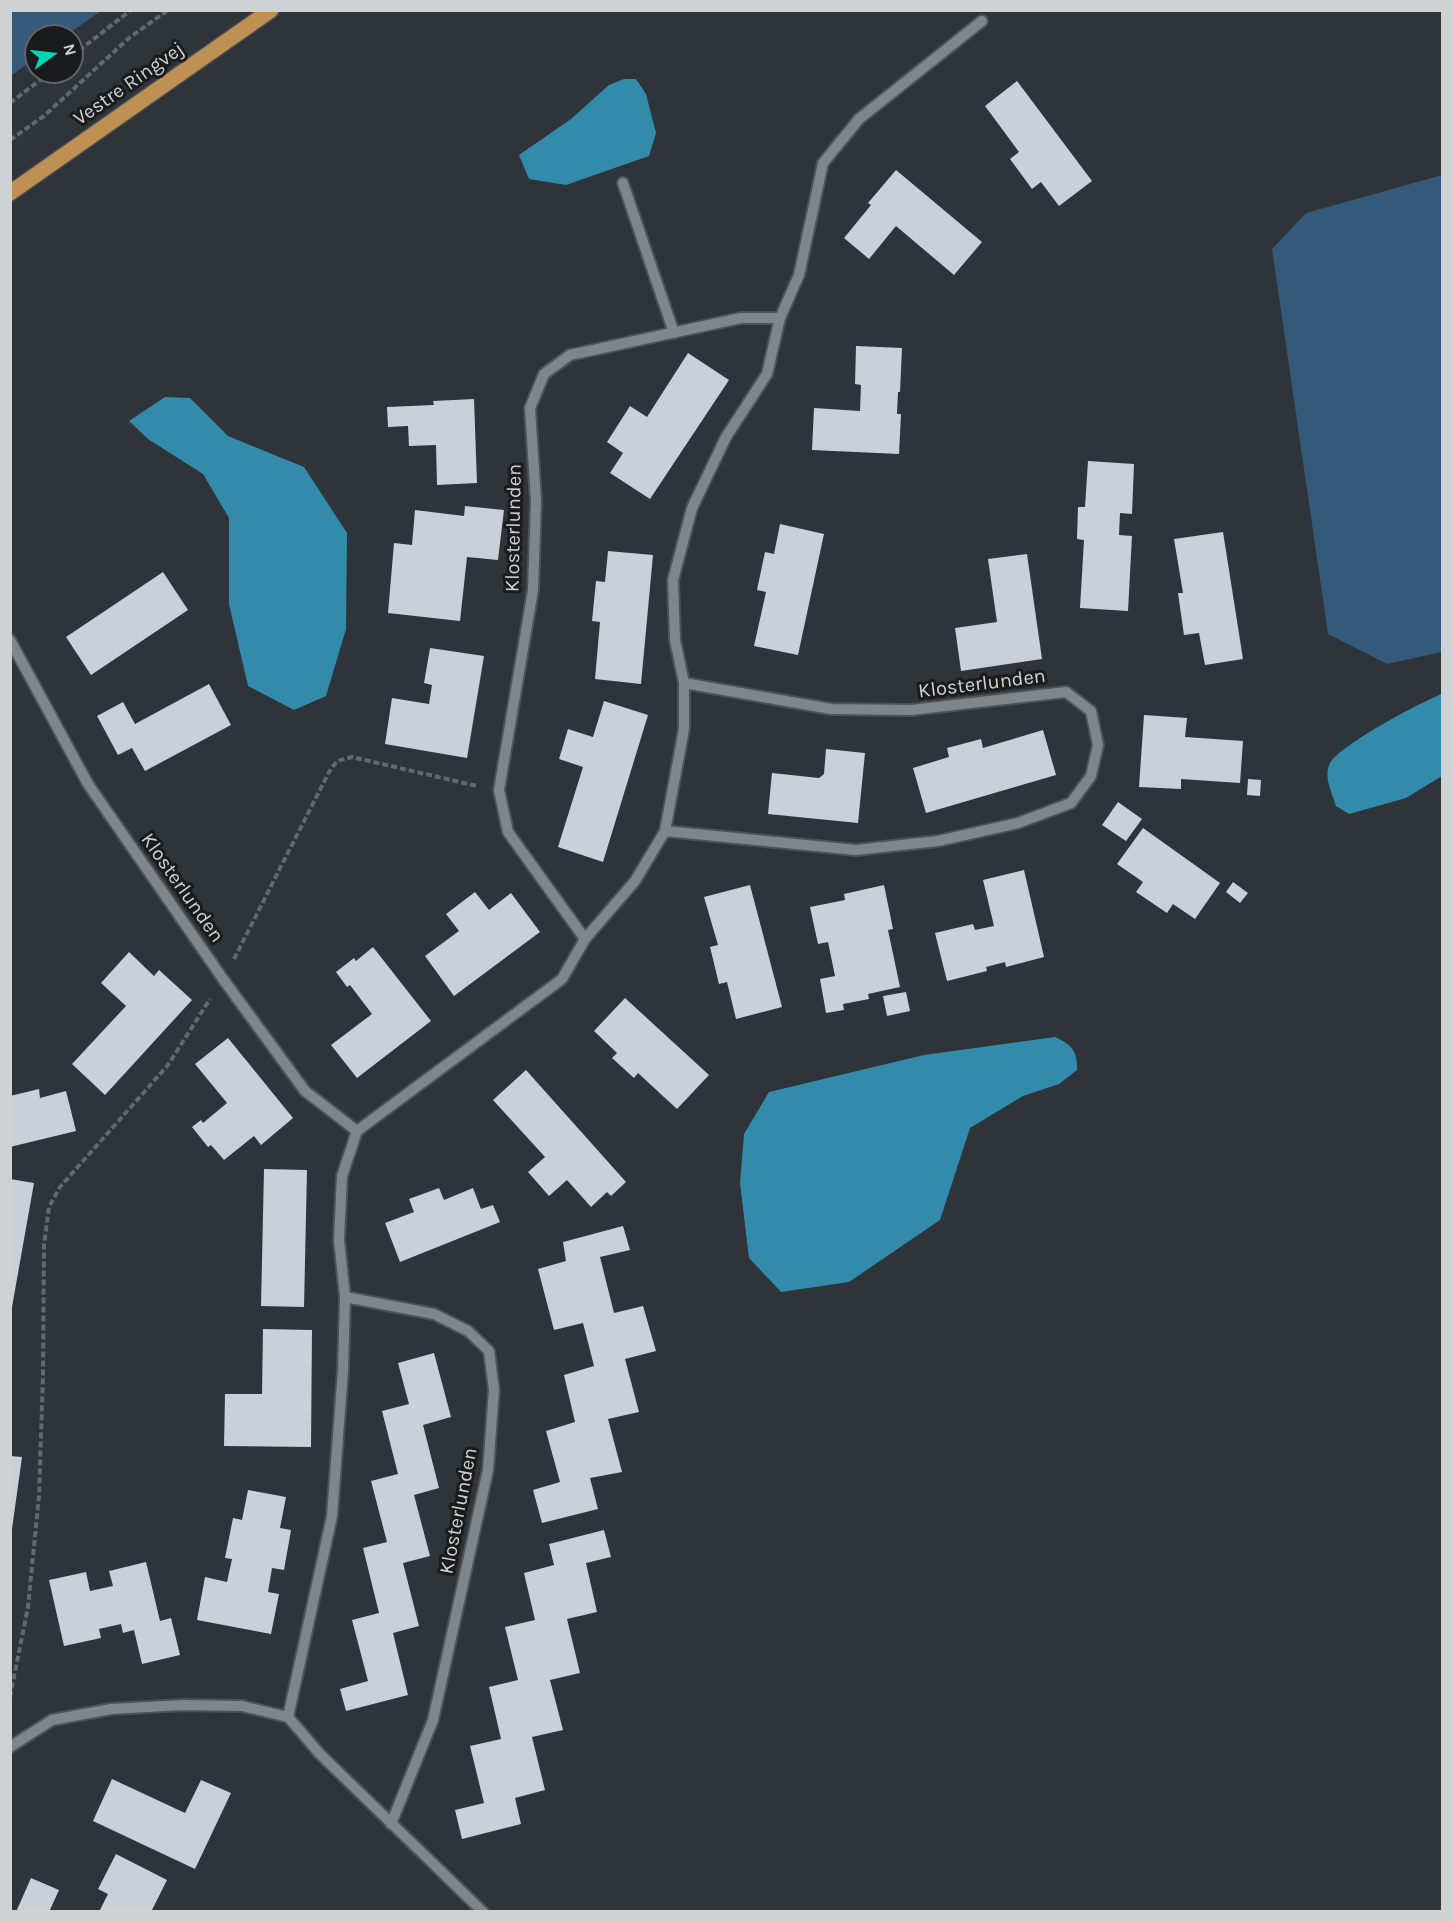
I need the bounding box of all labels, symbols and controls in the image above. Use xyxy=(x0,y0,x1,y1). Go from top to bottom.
north arrow xyxy=(24,24,84,84)
street label: Vestre Ringvej xyxy=(69,37,189,131)
text: N xyxy=(59,42,81,58)
street label: Klosterlunden xyxy=(501,464,527,592)
street label: Klosterlunden xyxy=(917,664,1047,704)
street label: Klosterlunden xyxy=(135,829,229,947)
street label: Klosterlunden xyxy=(435,1446,483,1576)

